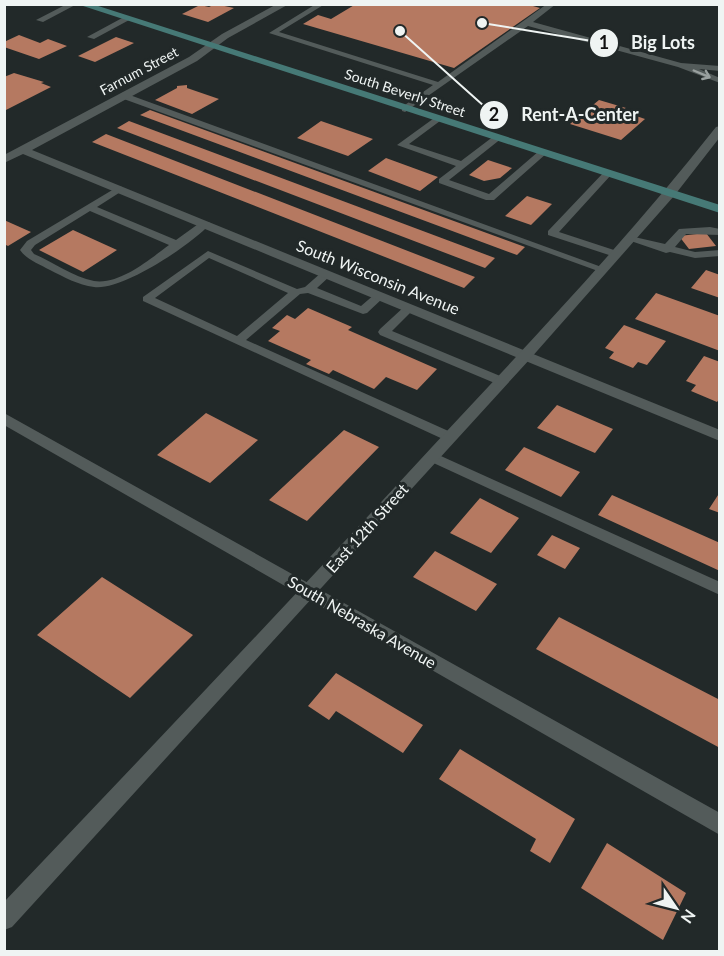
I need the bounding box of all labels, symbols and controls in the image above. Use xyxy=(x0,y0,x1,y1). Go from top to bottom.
callout: Big Lots xyxy=(589,25,707,61)
text: 1 xyxy=(599,31,609,53)
text: Big Lots xyxy=(631,31,695,53)
street label: Farnum Street xyxy=(97,43,181,98)
street label: South Beverly Street xyxy=(343,65,468,120)
one-way arrow xyxy=(692,69,710,80)
callout: Rent-A-Center xyxy=(479,97,650,133)
text: 2 xyxy=(489,103,499,125)
text: Rent-A-Center xyxy=(521,103,639,125)
street label: South Wisconsin Avenue xyxy=(294,235,462,318)
street label: East 12th Street xyxy=(322,479,412,576)
street label: South Nebraska Avenue xyxy=(285,571,440,672)
north arrow xyxy=(646,878,706,938)
text: N xyxy=(677,906,700,927)

